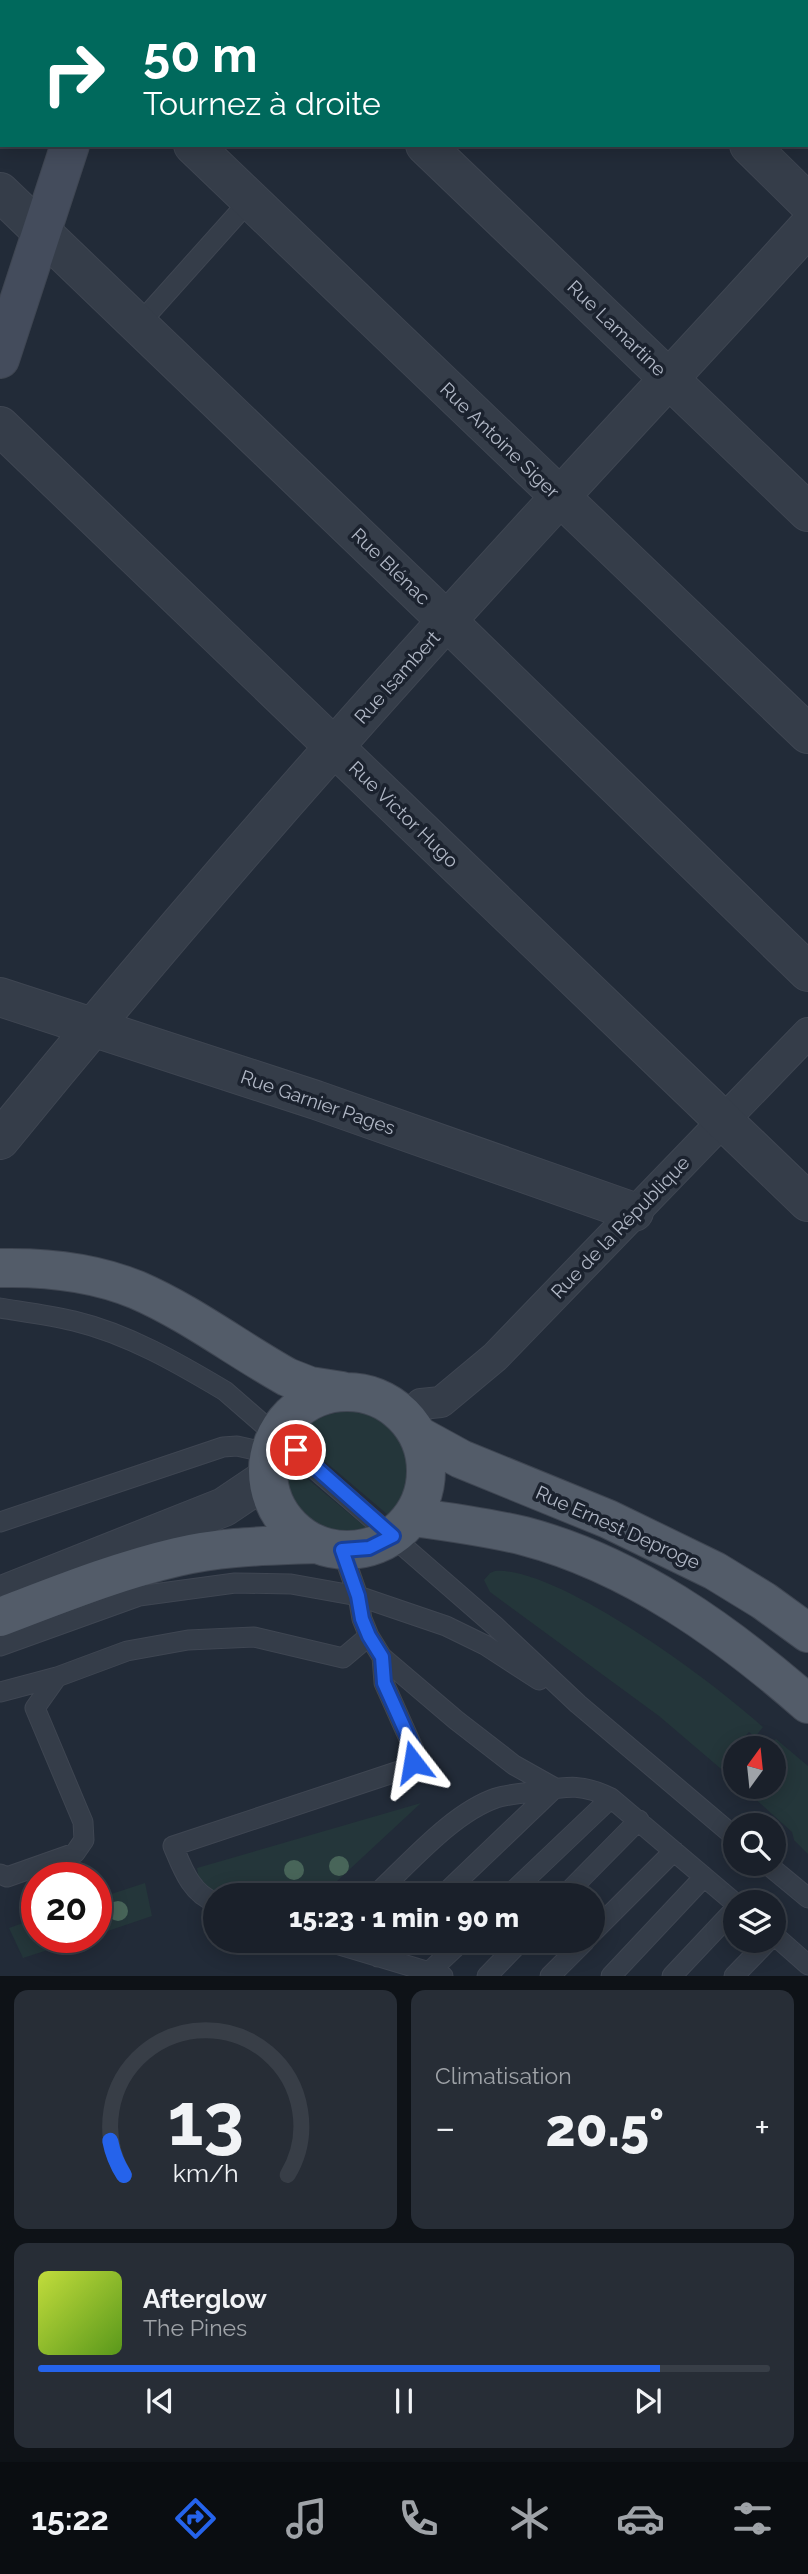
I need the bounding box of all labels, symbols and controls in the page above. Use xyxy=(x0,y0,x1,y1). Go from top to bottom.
text: 50 m xyxy=(143,26,258,83)
icon: right xyxy=(28,28,119,119)
text: Tournez à droite xyxy=(143,85,381,122)
street label: Rue Lamartine xyxy=(563,276,671,380)
street label: Rue Antoine Siger xyxy=(436,378,564,503)
street label: Rue Blénac xyxy=(347,523,435,609)
street label: Rue Isambert xyxy=(350,626,445,728)
street label: Rue Victor Hugo xyxy=(345,756,463,872)
street label: Rue Garnier Pages xyxy=(238,1065,398,1139)
street label: Rue de la République xyxy=(546,1151,694,1303)
pin xyxy=(266,1420,326,1480)
icon: arrive xyxy=(277,1431,315,1469)
street label: Rue Ernest Deproge xyxy=(533,1481,703,1573)
position arrow xyxy=(376,1725,450,1799)
north arrow xyxy=(723,1736,786,1799)
map controls xyxy=(723,1736,786,1953)
button: search xyxy=(723,1813,786,1876)
speed limit sign: 20 xyxy=(21,1862,112,1953)
button: layers xyxy=(723,1890,786,1953)
text: 15:23 · 1 min · 90 m xyxy=(289,1903,519,1933)
text: Climatisation xyxy=(435,2062,572,2089)
text: 13 xyxy=(167,2078,244,2163)
text: 20.5° xyxy=(545,2097,664,2158)
text: − xyxy=(435,2105,455,2150)
text: + xyxy=(754,2105,770,2150)
text: km/h xyxy=(173,2158,238,2188)
text: Afterglow xyxy=(143,2284,267,2314)
text: The Pines xyxy=(143,2314,247,2341)
icon: previous xyxy=(141,2382,179,2420)
icon: pause xyxy=(385,2382,423,2420)
icon: next xyxy=(629,2382,667,2420)
icon: directions xyxy=(171,2494,220,2543)
icon: music xyxy=(282,2494,331,2543)
icon: phone xyxy=(394,2494,443,2543)
icon: climate xyxy=(505,2494,554,2543)
icon: car xyxy=(616,2494,665,2543)
icon: filters xyxy=(728,2494,777,2543)
text: 15:22 xyxy=(31,2500,109,2537)

